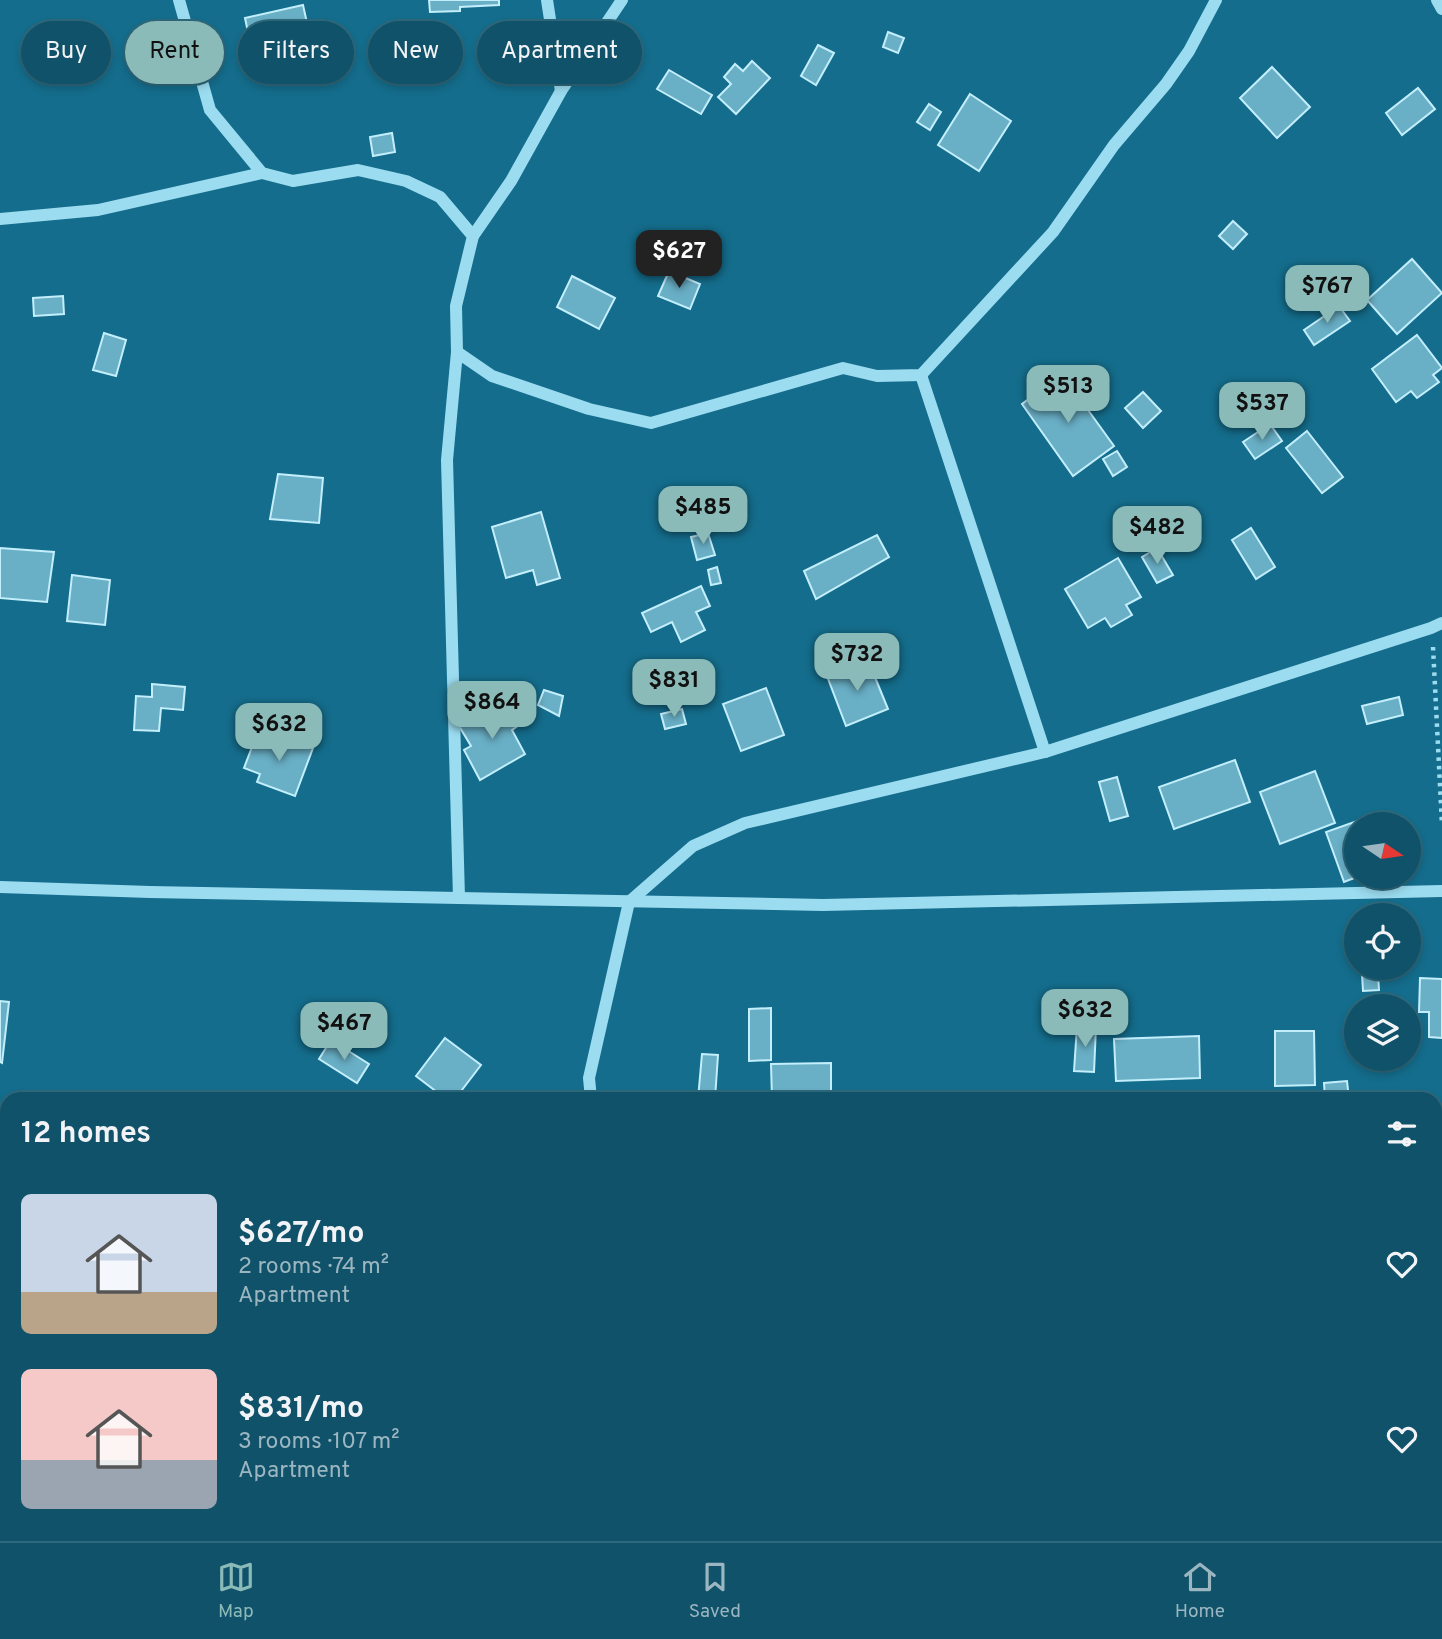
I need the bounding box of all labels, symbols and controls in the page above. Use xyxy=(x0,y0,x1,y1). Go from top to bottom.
chip: Buy xyxy=(21,21,111,84)
chip: Rent xyxy=(125,21,224,84)
chip: Filters xyxy=(238,21,354,84)
chip: New xyxy=(368,21,463,84)
chip: Apartment xyxy=(477,21,642,84)
pin: $627 xyxy=(638,230,720,290)
text: $627 xyxy=(652,238,706,267)
pin: $767 xyxy=(1286,266,1368,325)
text: $767 xyxy=(1301,273,1353,302)
pin: $513 xyxy=(1027,366,1109,425)
text: $513 xyxy=(1043,373,1093,402)
pin: $537 xyxy=(1221,382,1303,442)
text: $537 xyxy=(1235,390,1289,419)
pin: $485 xyxy=(662,486,744,546)
text: $485 xyxy=(674,494,732,523)
pin: $482 xyxy=(1116,506,1198,566)
text: $482 xyxy=(1129,514,1185,543)
pin: $732 xyxy=(816,634,898,693)
text: $732 xyxy=(830,641,884,670)
pin: $831 xyxy=(633,660,715,719)
text: $831 xyxy=(648,667,700,696)
pin: $864 xyxy=(451,682,533,741)
text: $864 xyxy=(463,689,521,718)
pin: $632 xyxy=(238,704,320,763)
text: $632 xyxy=(251,711,307,740)
north arrow xyxy=(1344,812,1421,889)
map controls xyxy=(1344,812,1421,1071)
button: locate xyxy=(1344,903,1421,980)
pin: $632 xyxy=(1044,990,1126,1049)
button: layers xyxy=(1344,994,1421,1071)
text: $632 xyxy=(1057,997,1113,1026)
pin: $467 xyxy=(303,1002,385,1062)
text: $467 xyxy=(316,1010,372,1039)
icon: filters xyxy=(1383,1115,1421,1153)
text: 12 homes xyxy=(21,1116,151,1153)
text: $627/mo xyxy=(238,1216,365,1253)
icon: home xyxy=(77,1222,161,1306)
icon: heart xyxy=(1383,1245,1421,1283)
text: 2 rooms · 74 m² xyxy=(238,1253,389,1282)
text: Apartment xyxy=(238,1282,350,1311)
text: $831/mo xyxy=(238,1391,364,1428)
icon: home xyxy=(77,1397,161,1481)
icon: heart xyxy=(1383,1420,1421,1458)
text: 3 rooms · 107 m² xyxy=(238,1428,400,1457)
text: Apartment xyxy=(238,1457,350,1486)
tab: Map xyxy=(217,1558,255,1624)
tab: Saved xyxy=(689,1558,741,1624)
tab: Home xyxy=(1175,1558,1225,1624)

